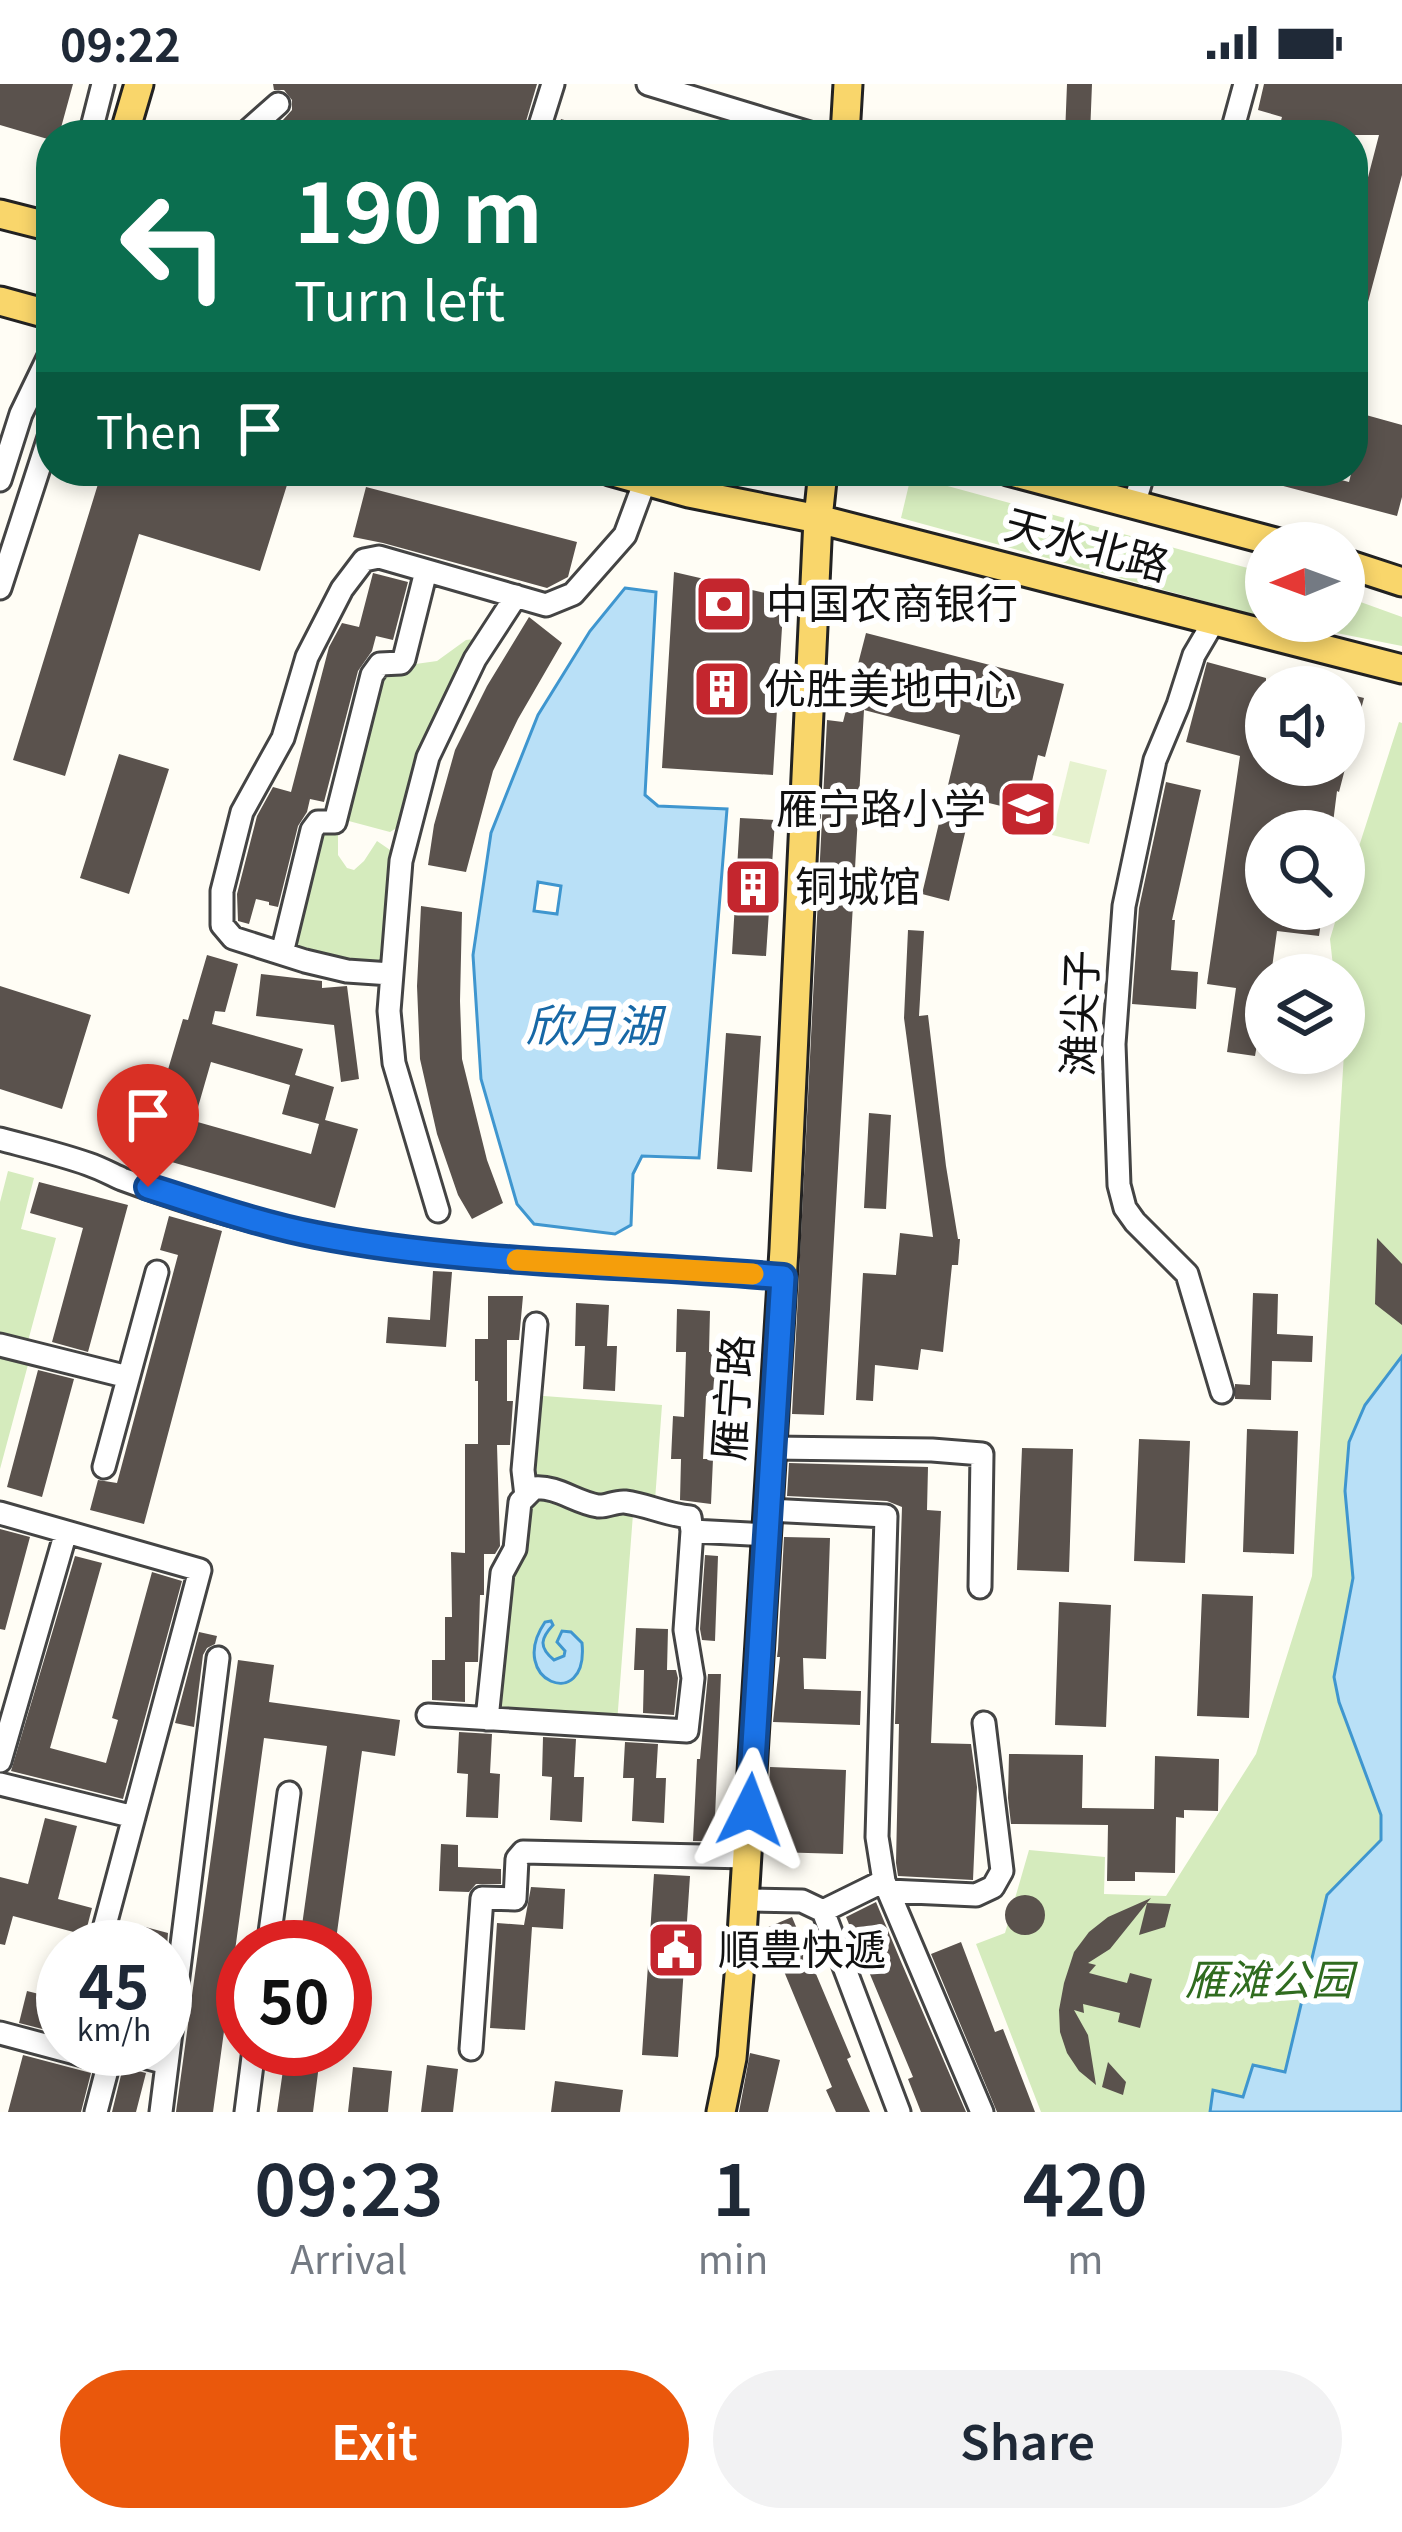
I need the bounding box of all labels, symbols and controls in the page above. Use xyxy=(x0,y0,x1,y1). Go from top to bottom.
text: 09:22 xyxy=(60,10,181,75)
text: 190 m xyxy=(294,146,543,267)
icon: left xyxy=(96,168,252,324)
text: Turn left xyxy=(294,258,505,337)
icon: arrive xyxy=(227,396,293,462)
text: Then xyxy=(96,397,203,462)
street label: 天水北路 xyxy=(999,490,1177,593)
north arrow xyxy=(1245,522,1365,642)
map controls xyxy=(1245,522,1365,1074)
place label: 中国农商银行 xyxy=(766,570,1018,631)
bank icon: 中国农商银行 xyxy=(693,573,755,635)
place label: 优胜美地中心 xyxy=(764,655,1016,716)
building icon: 优胜美地中心 xyxy=(691,658,753,720)
button: sound xyxy=(1245,666,1365,786)
place label: 雁宁路小学 xyxy=(776,775,986,836)
school or university icon: 雁宁路小学 xyxy=(997,778,1059,840)
button: search xyxy=(1245,810,1365,930)
place label: 铜城馆 xyxy=(795,853,921,914)
building icon: 铜城馆 xyxy=(722,856,784,918)
street label: 滩尖子 xyxy=(1044,949,1109,1077)
button: layers xyxy=(1245,954,1365,1074)
water label: 欣月湖 xyxy=(525,990,666,1055)
pin xyxy=(97,1064,199,1187)
icon: arrive xyxy=(115,1082,181,1148)
street label: 雁宁路 xyxy=(695,1333,764,1463)
position arrow xyxy=(687,1747,813,1873)
place label: 順豊快遞 xyxy=(718,1916,886,1977)
public building icon: 順豊快遞 xyxy=(645,1919,707,1981)
speed limit sign: 50 xyxy=(216,1920,372,2076)
text: 45 xyxy=(79,1939,149,2026)
park label: 雁滩公园 xyxy=(1185,1946,1358,2007)
text: km/h xyxy=(77,2006,151,2050)
text: 09:23 xyxy=(254,2132,444,2237)
text: 1 xyxy=(712,2132,754,2237)
text: 420 xyxy=(1023,2132,1148,2237)
text: Arrival xyxy=(290,2229,407,2285)
text: min xyxy=(698,2229,768,2285)
text: m xyxy=(1067,2229,1103,2285)
button: Exit xyxy=(60,2370,689,2508)
button: Share xyxy=(713,2370,1342,2508)

